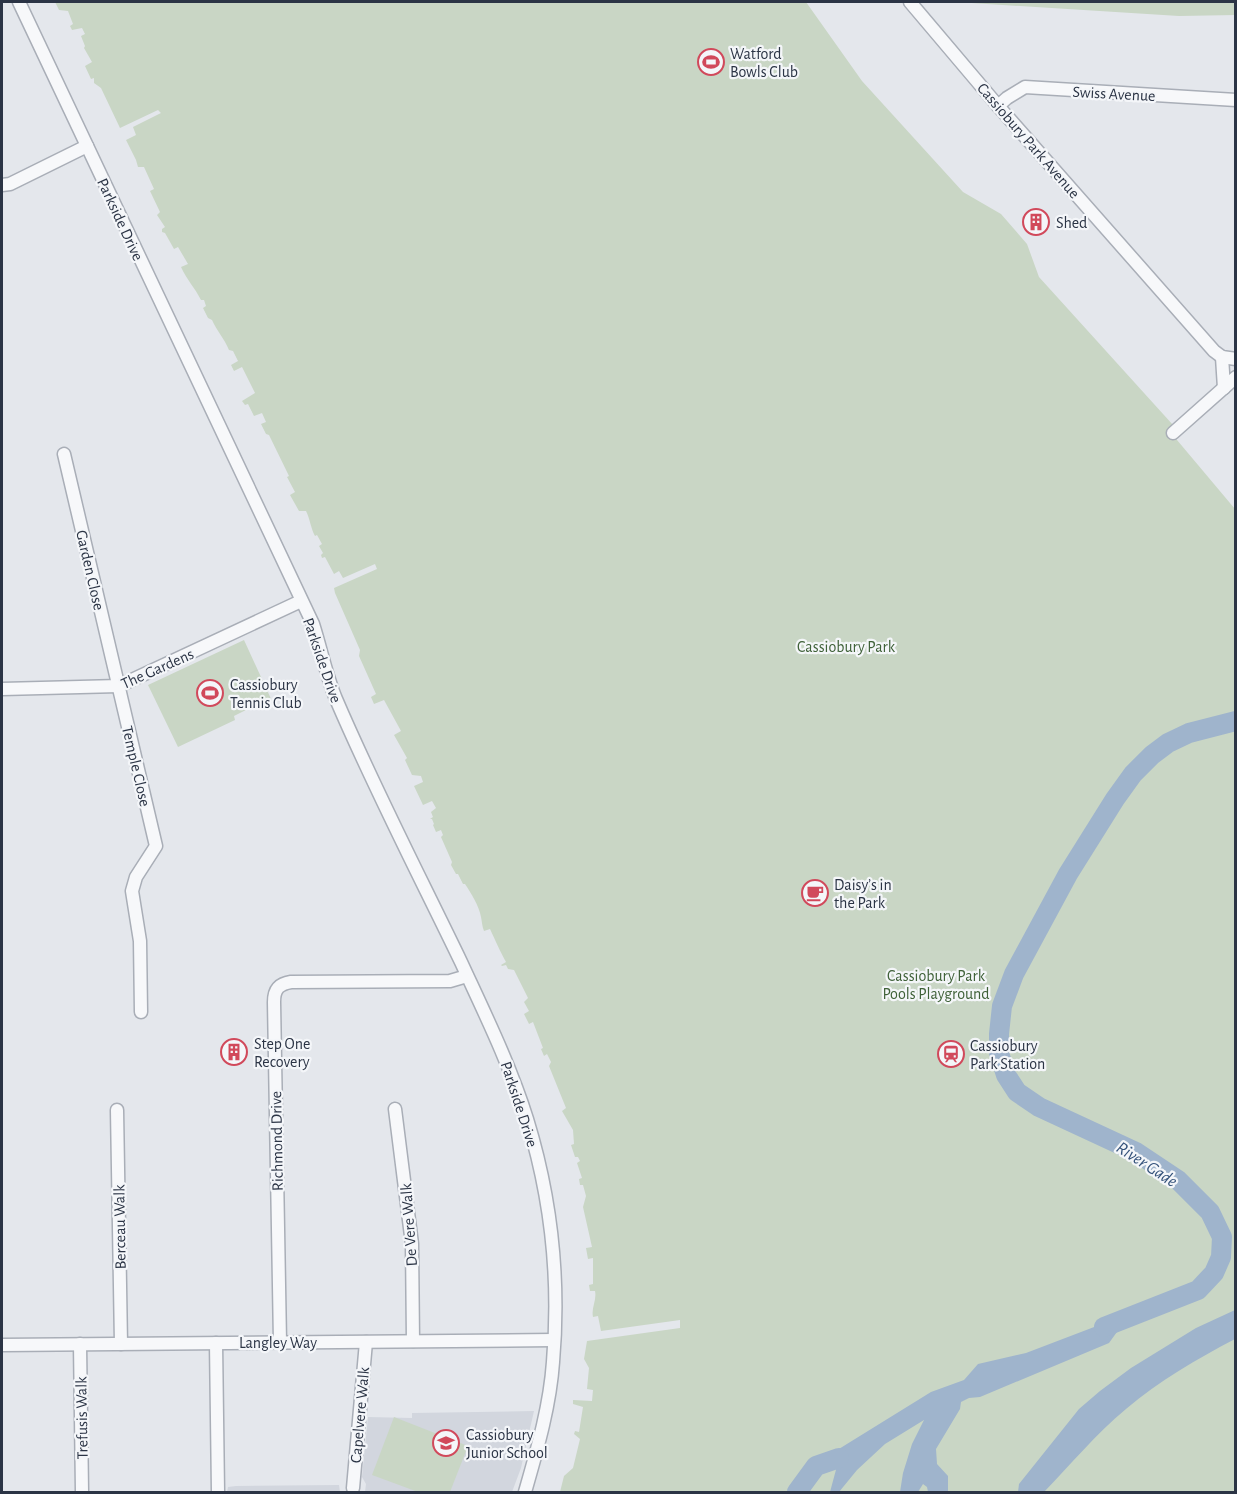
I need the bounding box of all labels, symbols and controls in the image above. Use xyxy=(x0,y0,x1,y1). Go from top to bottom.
place label: Watford Bowls Club xyxy=(730,46,798,80)
sports icon: Watford Bowls Club xyxy=(696,47,726,77)
street label: Cassiobury Park Avenue xyxy=(973,80,1083,202)
street label: Swiss Avenue xyxy=(1072,84,1156,104)
street label: Parkside Drive xyxy=(94,176,146,263)
building icon: Shed xyxy=(1021,207,1051,237)
place label: Shed xyxy=(1056,215,1087,231)
street label: Garden Close xyxy=(73,529,107,612)
street label: Parkside Drive xyxy=(300,616,344,705)
park label: Cassiobury Park xyxy=(797,639,896,656)
street label: The Gardens xyxy=(119,646,196,692)
place label: Cassiobury Tennis Club xyxy=(230,677,302,711)
sports icon: Cassiobury Tennis Club xyxy=(195,678,225,708)
street label: Temple Close xyxy=(119,724,153,808)
place label: Daisy’s in the Park xyxy=(834,877,892,911)
cafe icon: Daisy’s in the Park xyxy=(800,878,830,908)
park label: Cassiobury Park Pools Playground xyxy=(882,968,990,1003)
place label: Step One Recovery xyxy=(254,1036,310,1071)
building icon: Step One Recovery xyxy=(219,1037,249,1067)
place label: Cassiobury Park Station xyxy=(970,1038,1045,1072)
station icon: Cassiobury Park Station xyxy=(936,1039,966,1069)
street label: Parkside Drive xyxy=(498,1060,540,1149)
street label: Richmond Drive xyxy=(268,1091,286,1191)
water label: River Gade xyxy=(1113,1139,1180,1191)
street label: De Vere Walk xyxy=(398,1182,420,1267)
street label: Berceau Walk xyxy=(111,1184,129,1269)
street label: Langley Way xyxy=(239,1335,317,1352)
street label: Capelvere Walk xyxy=(348,1366,372,1464)
street label: Trefusis Walk xyxy=(73,1376,91,1460)
place label: Cassiobury Junior School xyxy=(466,1427,548,1461)
school or university icon: Cassiobury Junior School xyxy=(431,1428,461,1458)

